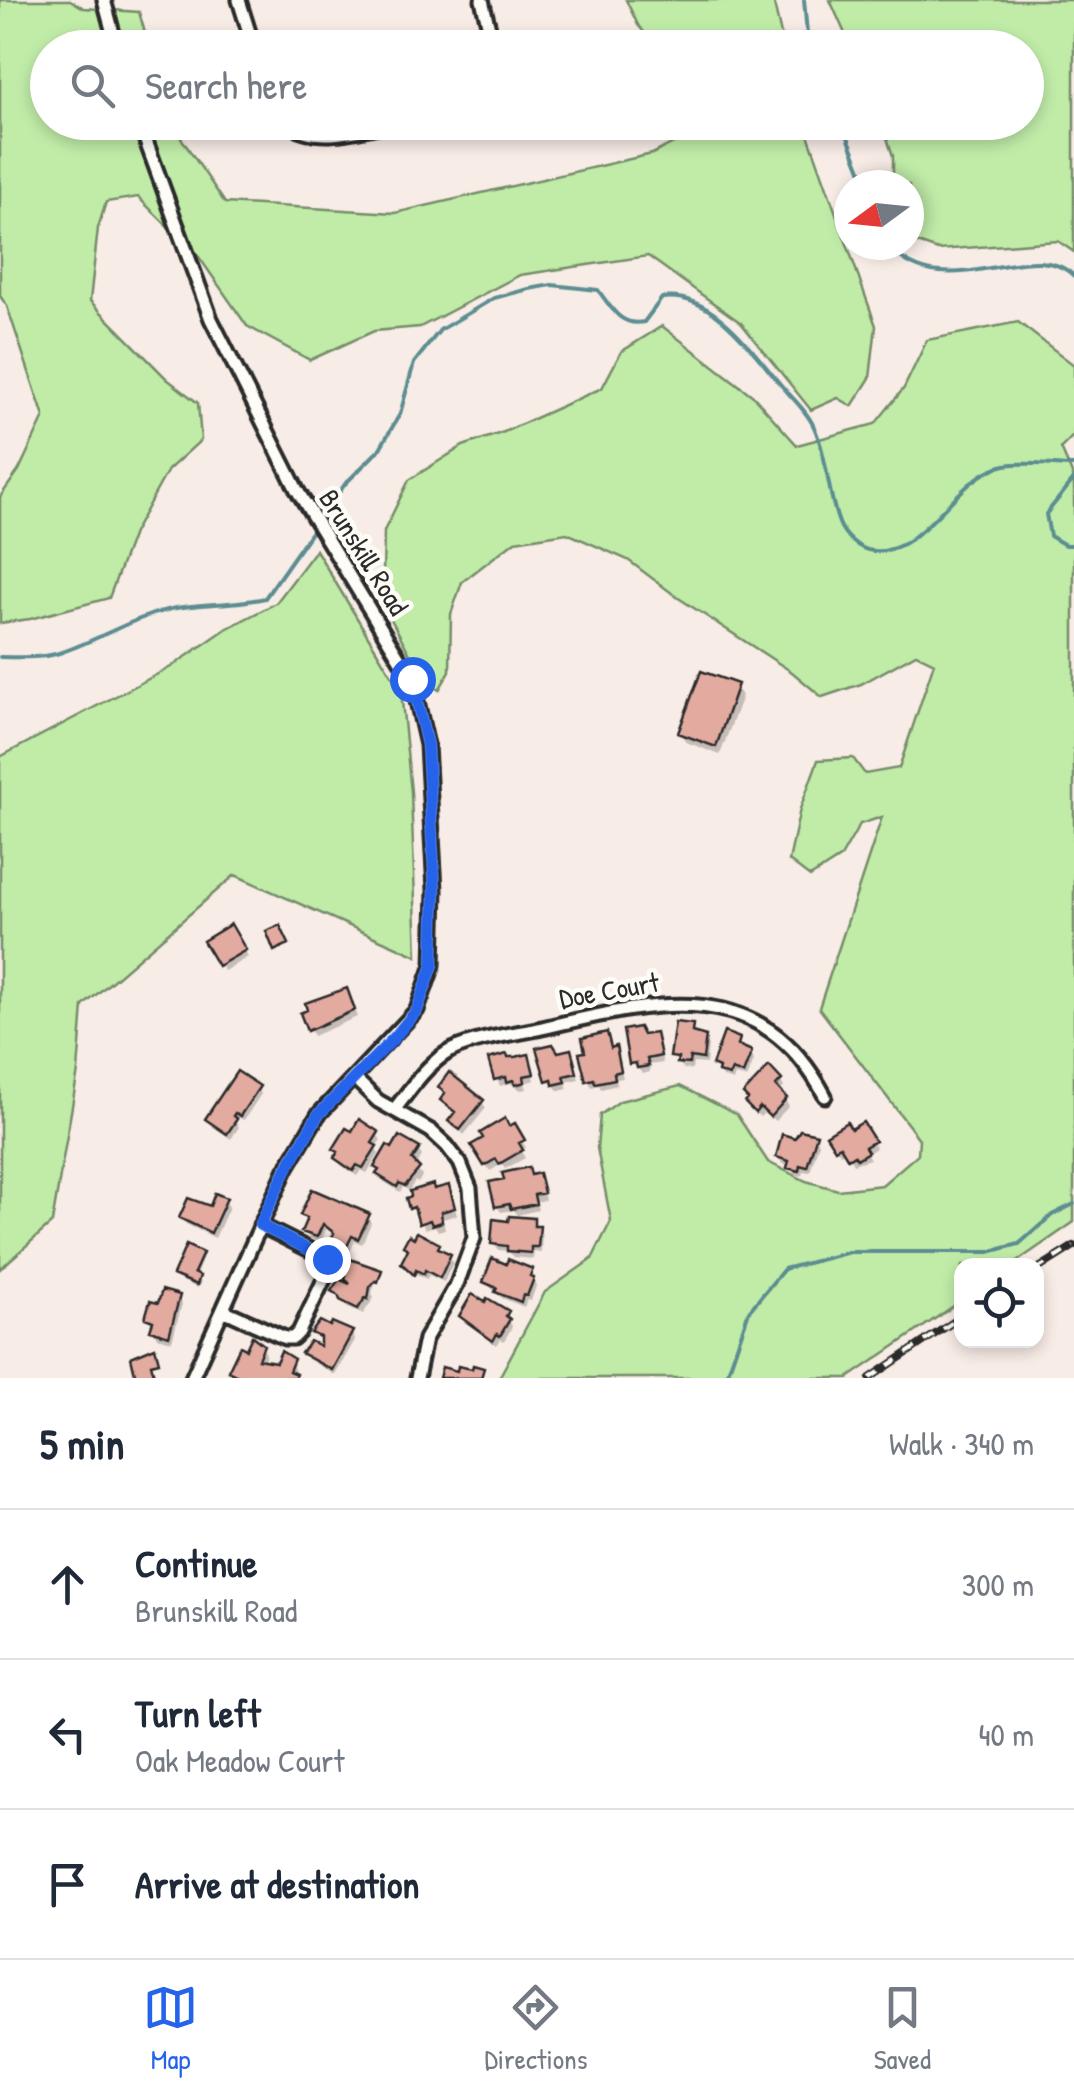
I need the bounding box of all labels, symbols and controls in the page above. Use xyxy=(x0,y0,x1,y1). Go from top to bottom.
search box xyxy=(30,30,1044,140)
icon: search xyxy=(65,58,120,113)
text: Search here xyxy=(145,59,307,111)
north arrow xyxy=(834,170,924,260)
street label: Brunskill Road xyxy=(310,482,418,622)
route start xyxy=(390,657,436,703)
street label: Doe Court xyxy=(556,963,662,1017)
route end xyxy=(305,1237,351,1283)
map controls xyxy=(954,1258,1044,1348)
button: locate xyxy=(954,1258,1044,1348)
text: 5 min xyxy=(40,1415,124,1472)
text: Walk · 340 m xyxy=(889,1422,1034,1465)
text: Continue xyxy=(135,1537,257,1589)
icon: ahead xyxy=(40,1557,95,1612)
text: 300 m xyxy=(962,1563,1034,1606)
text: Brunskill Road xyxy=(135,1589,297,1632)
text: Turn left xyxy=(135,1687,260,1739)
icon: left xyxy=(40,1707,95,1762)
text: 40 m xyxy=(979,1713,1034,1756)
text: Oak Meadow Court xyxy=(135,1739,344,1782)
icon: arrive xyxy=(40,1857,95,1912)
text: Arrive at destination xyxy=(135,1858,419,1910)
tab: Map xyxy=(143,1980,198,2078)
tab: Directions xyxy=(484,1980,587,2078)
tab: Saved xyxy=(874,1980,931,2078)

